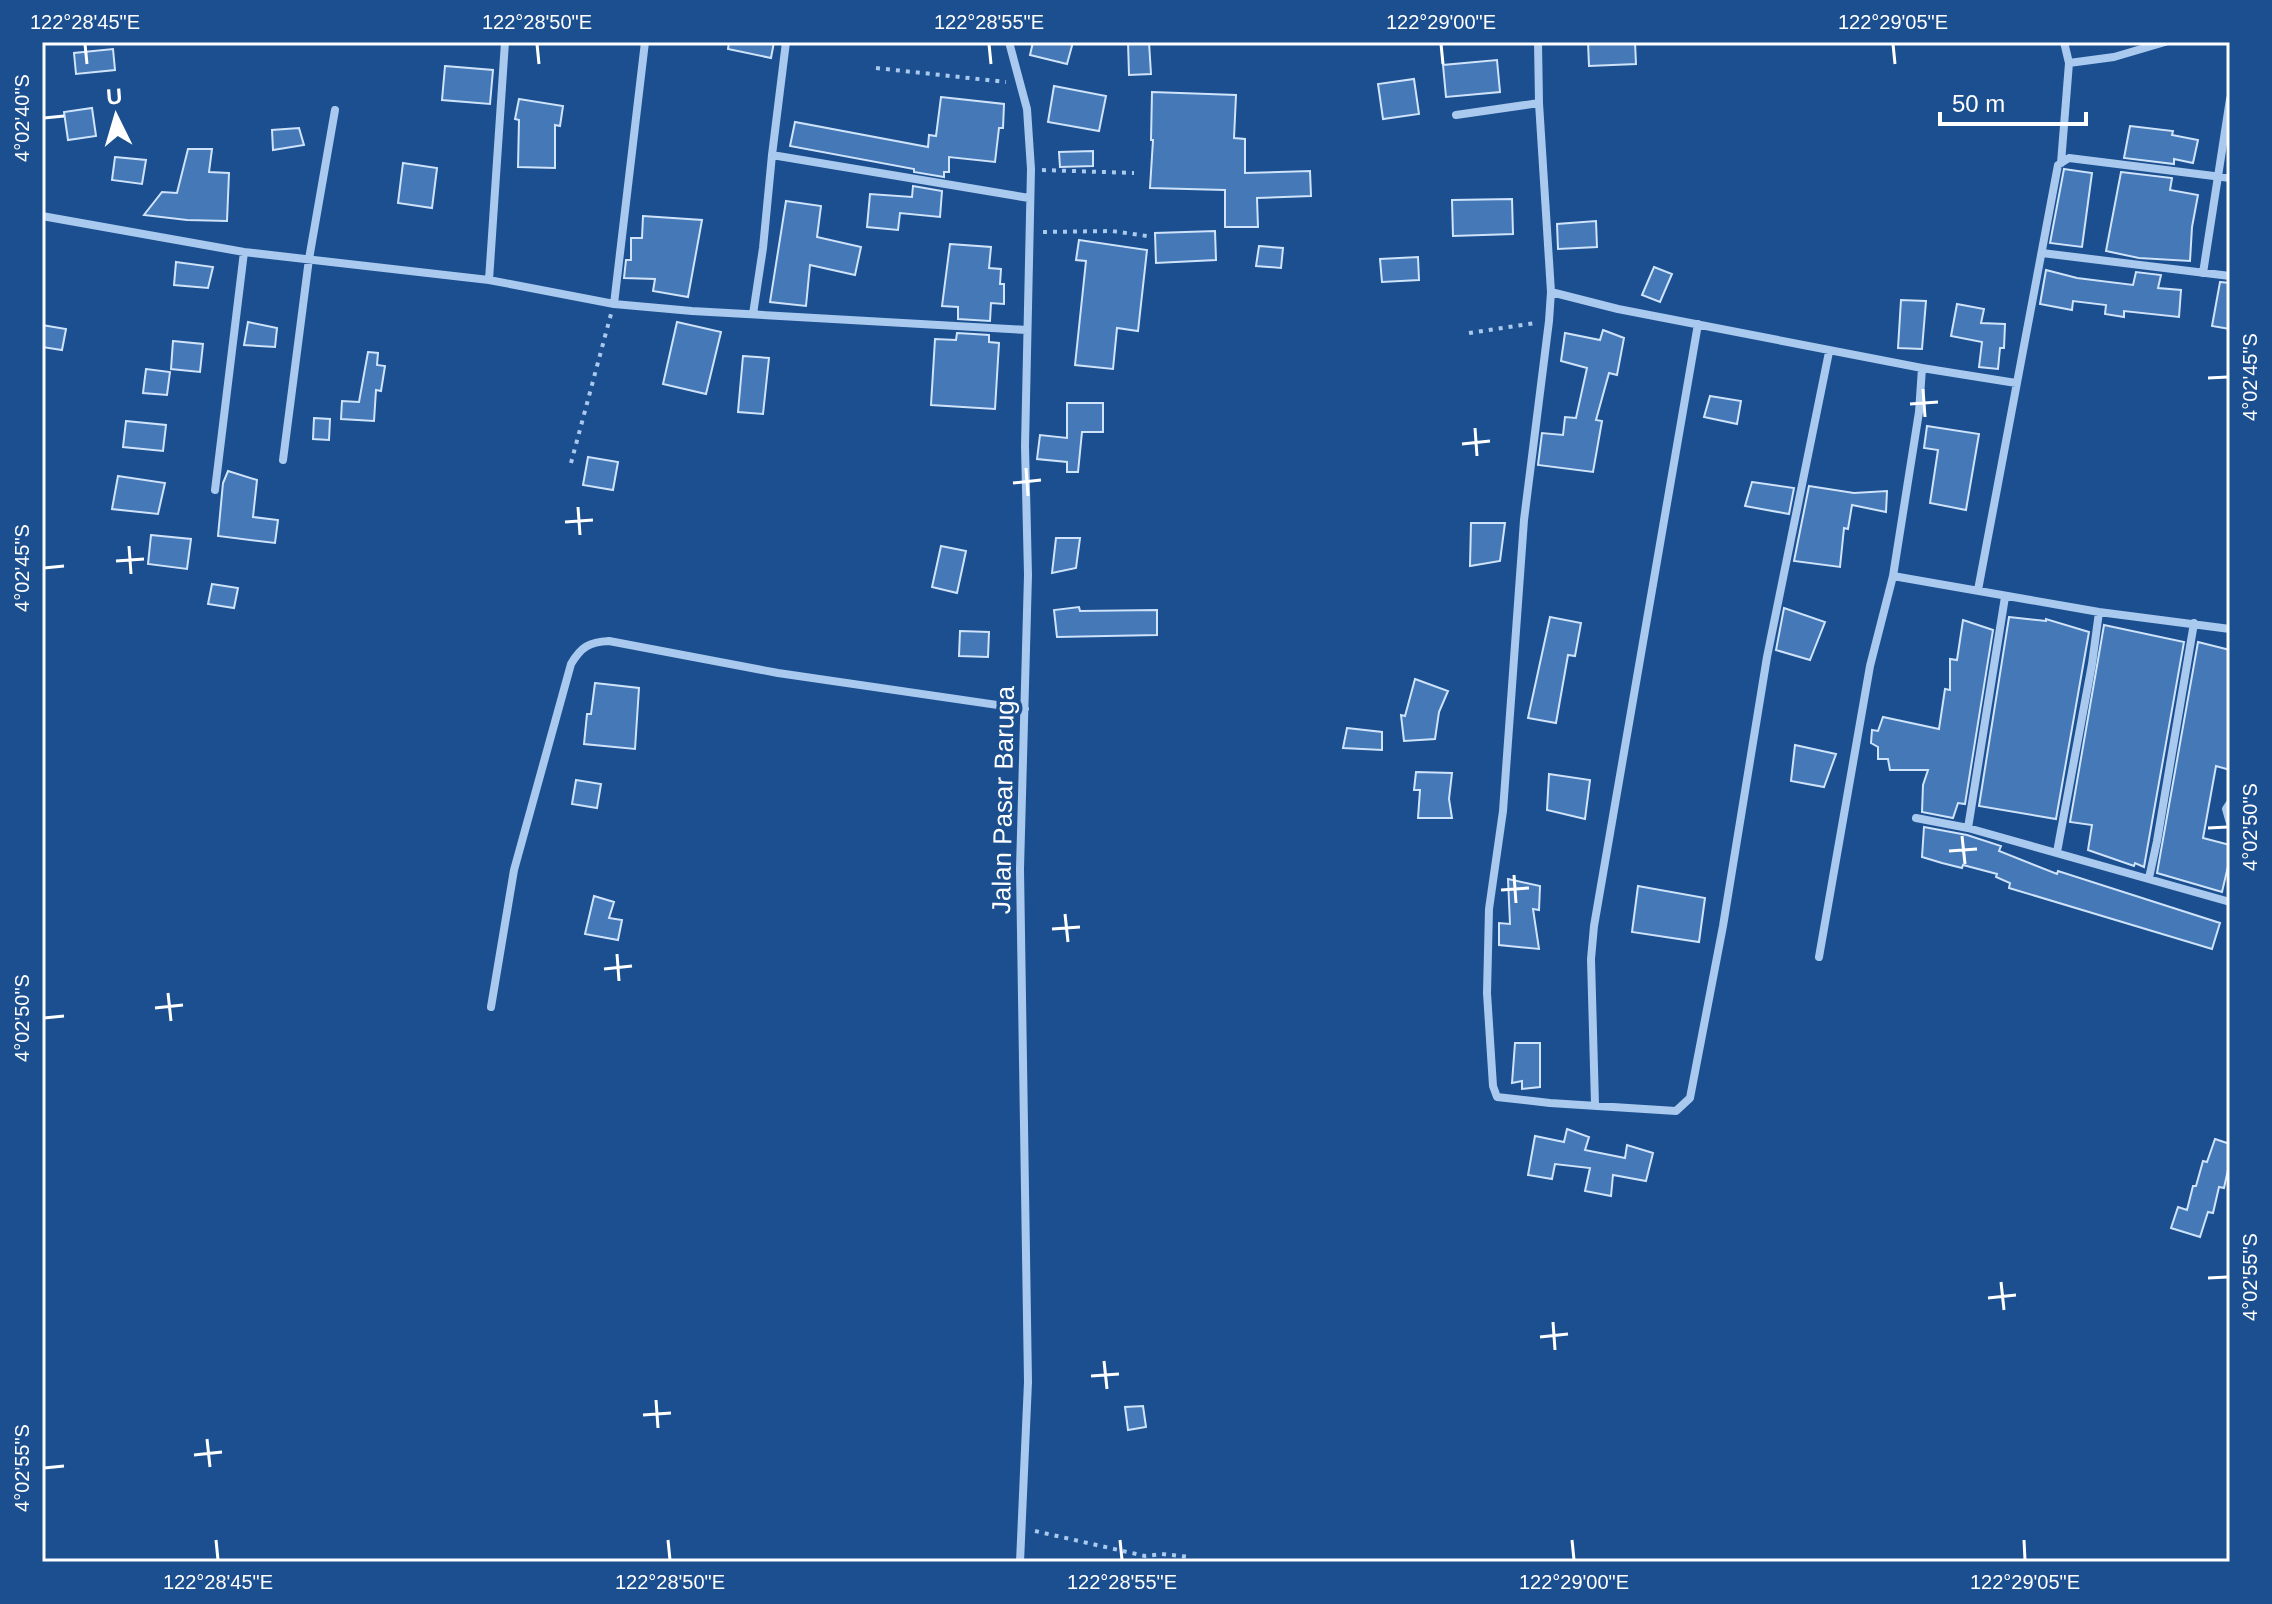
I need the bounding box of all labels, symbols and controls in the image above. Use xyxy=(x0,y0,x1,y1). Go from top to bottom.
text: 122°28'45"E xyxy=(30,11,140,33)
text: 122°28'50"E xyxy=(482,11,592,33)
text: 122°28'55"E xyxy=(934,11,1044,33)
text: 122°29'00"E xyxy=(1386,11,1496,33)
text: 122°29'05"E xyxy=(1838,11,1948,33)
text: 4°02'40"S xyxy=(11,74,33,162)
north arrow xyxy=(76,76,156,156)
scale bar xyxy=(1940,76,2086,126)
text: U xyxy=(105,83,123,110)
text: 50 m xyxy=(1952,90,2005,117)
text: 4°02'45"S xyxy=(2239,333,2261,421)
text: 4°02'45"S xyxy=(11,524,33,612)
street label: Jalan Pasar Baruga xyxy=(986,685,1020,914)
text: 4°02'50"S xyxy=(2239,783,2261,871)
text: 4°02'50"S xyxy=(11,974,33,1062)
text: 4°02'55"S xyxy=(2239,1233,2261,1321)
text: 4°02'55"S xyxy=(11,1424,33,1512)
text: 122°28'45"E xyxy=(163,1571,273,1593)
text: 122°28'50"E xyxy=(615,1571,725,1593)
text: 122°28'55"E xyxy=(1067,1571,1177,1593)
text: 122°29'00"E xyxy=(1519,1571,1629,1593)
text: 122°29'05"E xyxy=(1970,1571,2080,1593)

